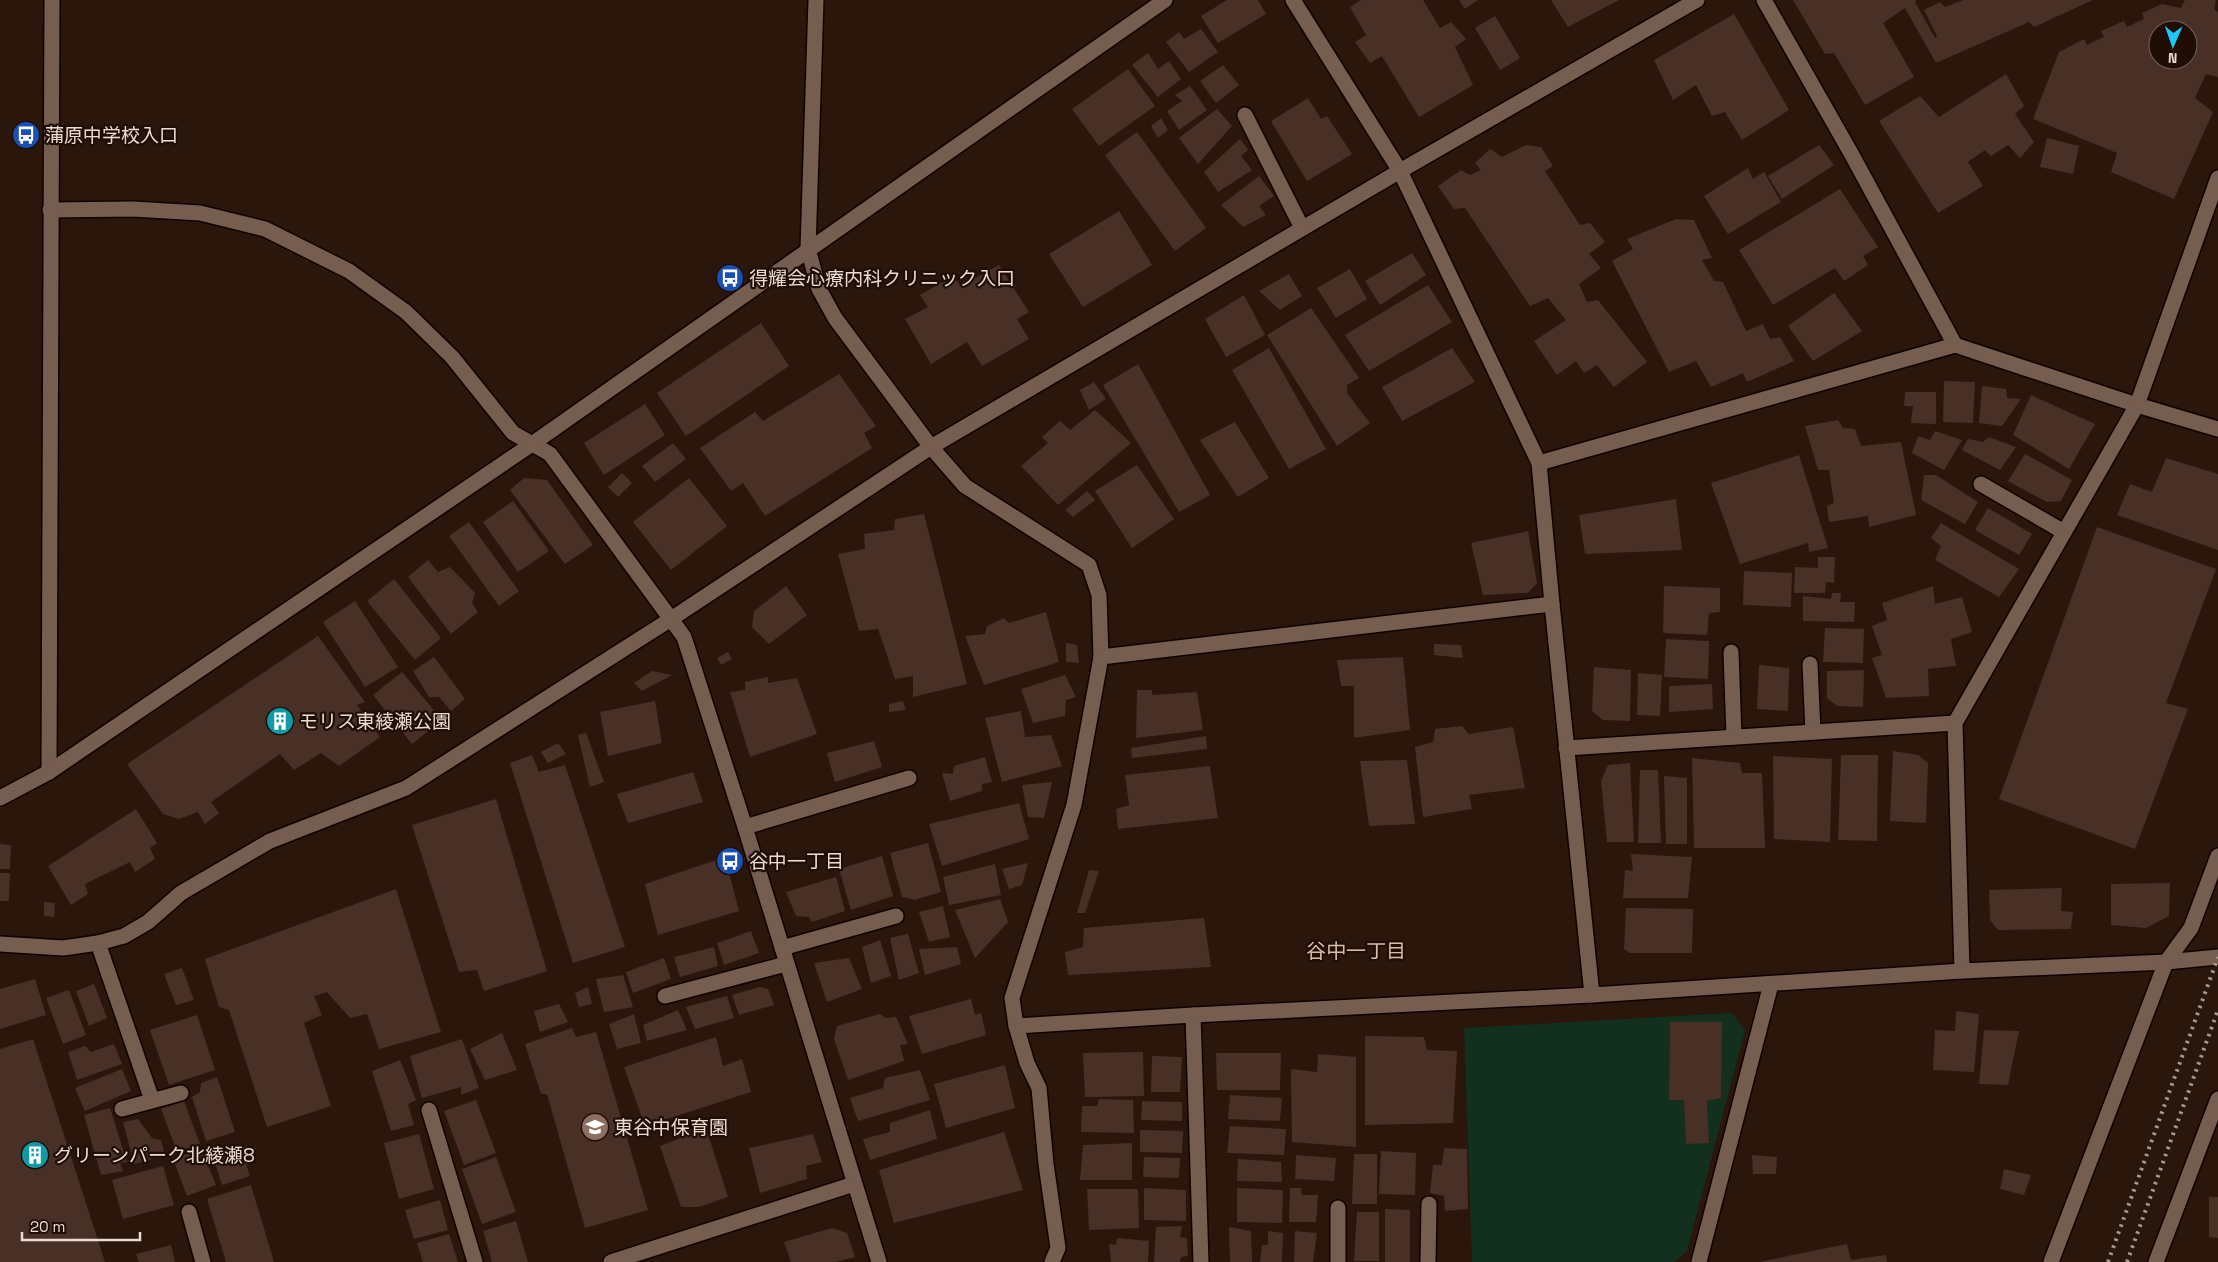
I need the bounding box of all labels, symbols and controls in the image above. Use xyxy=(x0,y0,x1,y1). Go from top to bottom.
north arrow xyxy=(2148,20,2198,70)
text: N xyxy=(2168,49,2178,67)
bus stop icon: 蒲原中学校入口 xyxy=(11,120,41,150)
place label: 蒲原中学校入口 xyxy=(45,123,178,148)
bus stop icon: 得耀会心療内科クリニック入口 xyxy=(715,263,745,293)
place label: 得耀会心療内科クリニック入口 xyxy=(749,266,1015,291)
building icon: モリス東綾瀬公園 xyxy=(265,706,295,736)
place label: モリス東綾瀬公園 xyxy=(299,709,451,734)
bus stop icon: 谷中一丁目 xyxy=(715,846,745,876)
place label: 谷中一丁目 xyxy=(749,849,844,874)
district label: 谷中一丁目 xyxy=(1306,938,1406,964)
school or university icon: 東谷中保育園 xyxy=(580,1112,610,1142)
place label: 東谷中保育園 xyxy=(614,1115,728,1140)
building icon: グリーンパーク北綾瀬8 xyxy=(20,1140,50,1170)
place label: グリーンパーク北綾瀬8 xyxy=(54,1143,255,1168)
scale bar xyxy=(22,1210,140,1242)
text: 20 m xyxy=(30,1217,65,1236)

